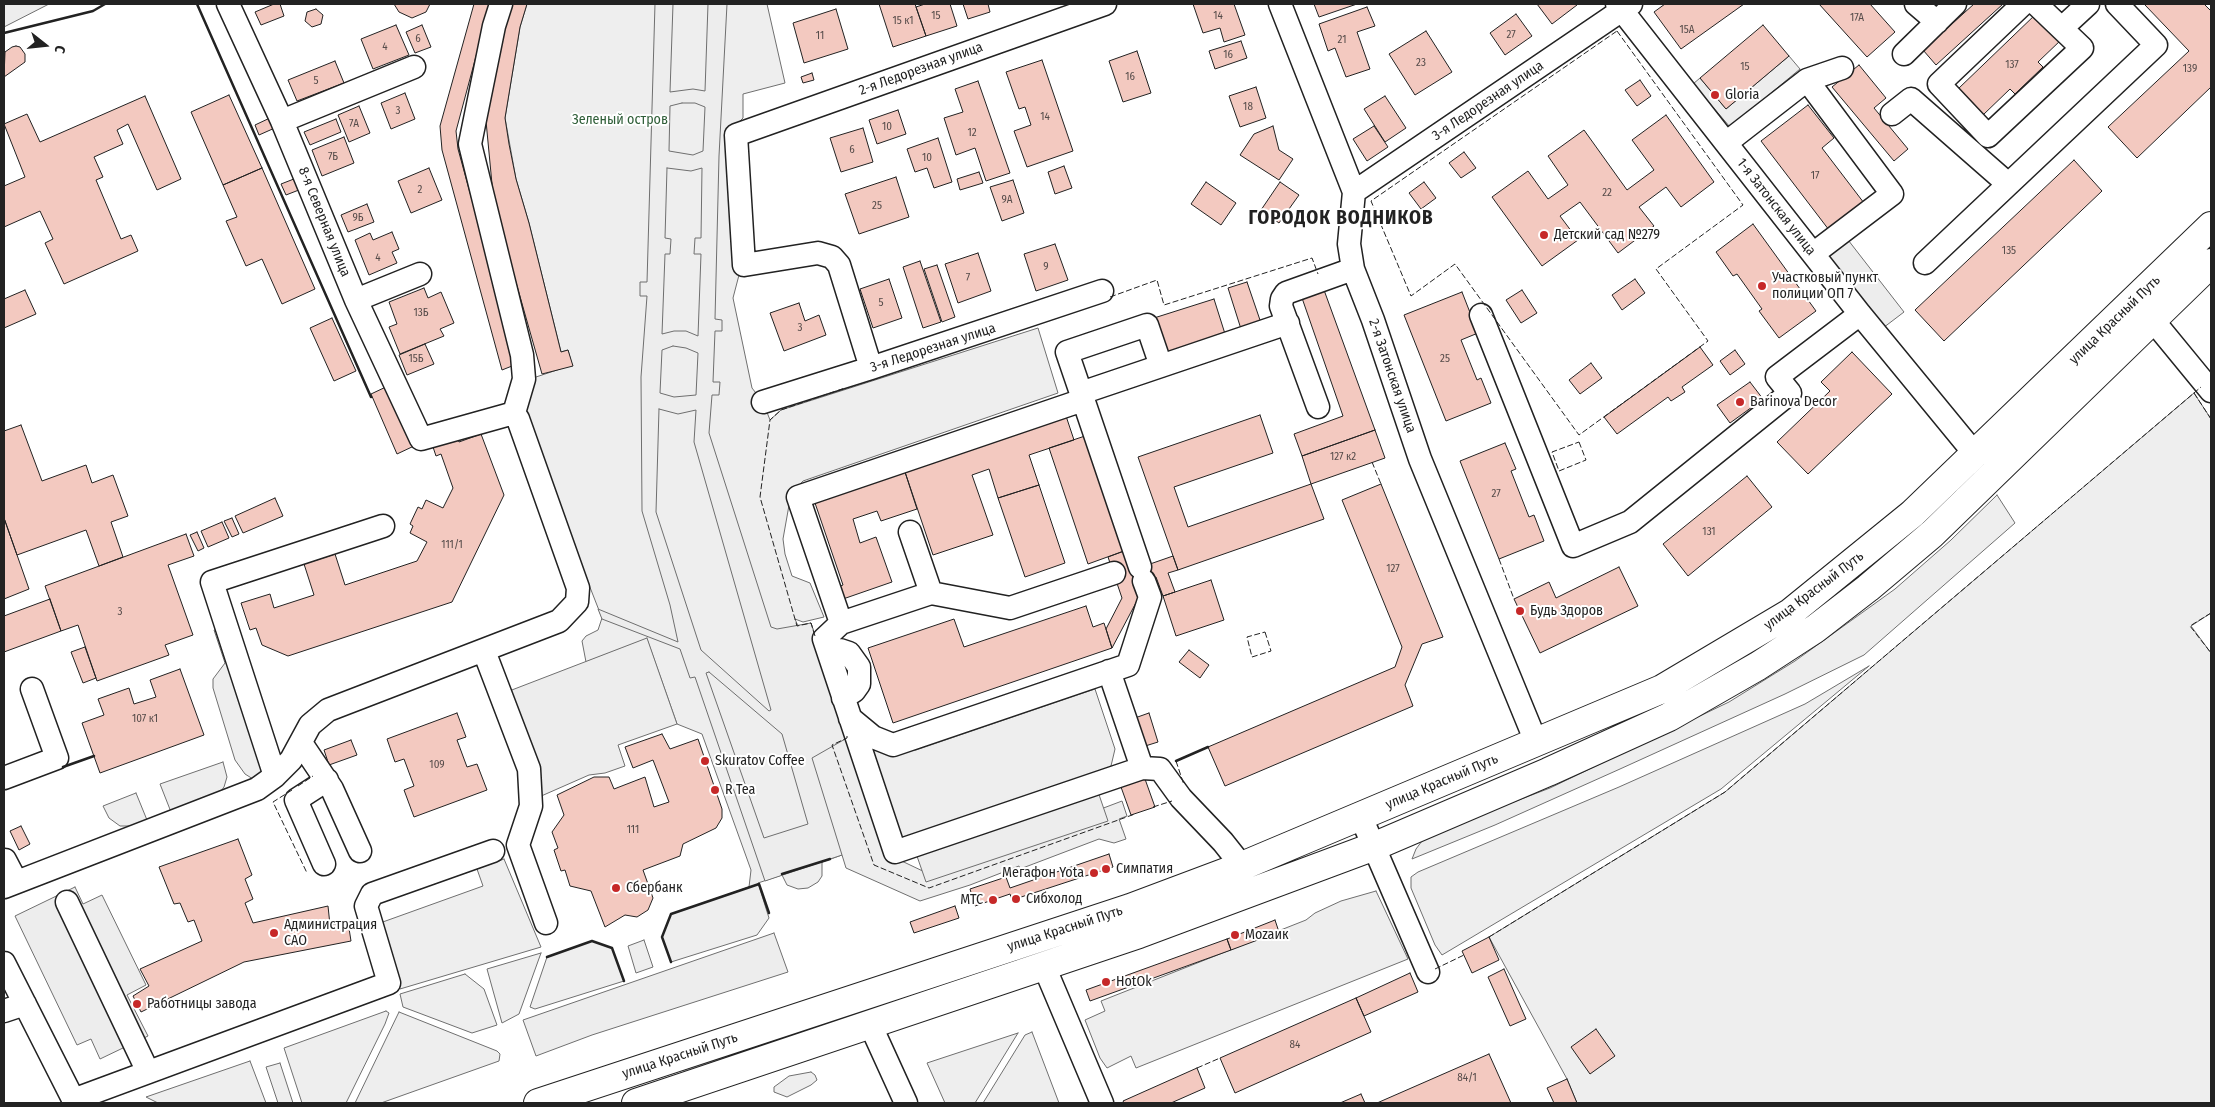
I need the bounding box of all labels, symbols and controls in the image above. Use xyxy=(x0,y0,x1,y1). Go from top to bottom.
house number: 15 xyxy=(931,9,941,23)
house number: 14 xyxy=(1213,9,1223,23)
house number: 17А xyxy=(1850,11,1864,25)
house number: 15 к1 xyxy=(892,14,914,28)
north arrow xyxy=(20,20,70,70)
house number: 15А xyxy=(1679,23,1695,37)
house number: 27 xyxy=(1506,28,1516,42)
house number: 11 xyxy=(816,29,824,43)
house number: 6 xyxy=(415,32,421,46)
house number: 21 xyxy=(1338,33,1346,47)
street label: 2-я Ледорезная улица xyxy=(857,39,985,99)
house number: 4 xyxy=(382,40,388,54)
text: С xyxy=(51,43,69,55)
house number: 16 xyxy=(1223,48,1233,62)
house number: 23 xyxy=(1416,56,1426,70)
street label: 3-я Ледорезная улица xyxy=(1429,57,1547,145)
house number: 137 xyxy=(2005,58,2019,72)
house number: 15 xyxy=(1740,60,1750,74)
house number: 139 xyxy=(2183,62,2197,76)
house number: 16 xyxy=(1125,70,1135,84)
house number: 5 xyxy=(313,74,319,88)
place label: Gloria xyxy=(1725,87,1759,103)
marker: Gloria xyxy=(1709,89,1721,101)
house number: 18 xyxy=(1243,100,1253,114)
house number: 3 xyxy=(396,104,400,118)
house number: 14 xyxy=(1040,110,1050,124)
park label: Зеленый остров xyxy=(572,112,668,128)
house number: 7А xyxy=(349,117,359,131)
house number: 10 xyxy=(882,120,892,134)
house number: 12 xyxy=(967,126,977,140)
house number: 6 xyxy=(849,143,855,157)
house number: 7Б xyxy=(328,150,338,164)
house number: 10 xyxy=(922,151,932,165)
street label: 1-я Затонская улица xyxy=(1733,155,1819,259)
street label: 8-я Северная улица xyxy=(294,165,354,279)
house number: 17 xyxy=(1811,169,1819,183)
house number: 2 xyxy=(418,183,422,197)
house number: 22 xyxy=(1602,186,1612,200)
house number: 9А xyxy=(1001,193,1013,207)
house number: 25 xyxy=(872,199,882,213)
district label: ГОРОДОК ВОДНИКОВ xyxy=(1246,208,1436,230)
house number: 9Б xyxy=(352,211,364,225)
place label: Детский сад №279 xyxy=(1554,227,1660,243)
marker: Детский сад №279 xyxy=(1538,229,1550,241)
house number: 135 xyxy=(2002,244,2016,258)
house number: 4 xyxy=(375,251,381,265)
house number: 9 xyxy=(1043,260,1049,274)
place label: Участковый пункт полиции ОП 7 xyxy=(1772,270,1878,302)
house number: 7 xyxy=(966,271,970,285)
street label: улица Красный Путь xyxy=(2066,272,2164,368)
marker: Участковый пункт полиции ОП 7 xyxy=(1756,280,1768,292)
house number: 5 xyxy=(878,296,884,310)
house number: 13Б xyxy=(413,306,429,320)
street label: 2-я Затонская улица xyxy=(1365,317,1419,435)
street label: 3-я Ледорезная улица xyxy=(868,320,998,376)
house number: 3 xyxy=(798,321,802,335)
house number: 15Б xyxy=(408,352,424,366)
house number: 25 xyxy=(1440,352,1450,366)
place label: Barinova Decor xyxy=(1750,394,1837,410)
marker: Barinova Decor xyxy=(1734,396,1746,408)
house number: 127 к2 xyxy=(1330,450,1356,464)
house number: 27 xyxy=(1491,487,1501,501)
house number: 131 xyxy=(1702,525,1716,539)
house number: 111/1 xyxy=(441,538,463,552)
street label: улица Красный Путь xyxy=(1761,548,1867,634)
house number: 127 xyxy=(1386,562,1400,576)
place label: Будь Здоров xyxy=(1530,603,1603,619)
house number: 3 xyxy=(118,605,122,619)
marker: Будь Здоров xyxy=(1514,605,1526,617)
house number: 107 к1 xyxy=(132,712,158,726)
street label: улица Красный Путь xyxy=(1383,751,1501,813)
place label: Skuratov Coffee xyxy=(715,753,805,769)
marker: Skuratov Coffee xyxy=(699,755,711,767)
house number: 109 xyxy=(429,758,445,772)
place label: R Tea xyxy=(725,782,755,798)
marker: R Tea xyxy=(709,784,721,796)
house number: 111 xyxy=(627,823,639,837)
place label: Симпатия xyxy=(1116,861,1173,877)
marker: Симпатия xyxy=(1100,863,1112,875)
place label: Мегафон Yota xyxy=(1002,865,1084,881)
marker: Мегафон Yota xyxy=(1088,867,1100,879)
place label: Сбербанк xyxy=(626,880,683,896)
marker: Сбербанк xyxy=(610,882,622,894)
place label: Сибхолод xyxy=(1026,891,1082,907)
place label: МТС xyxy=(960,892,983,908)
marker: Сибхолод xyxy=(1010,893,1022,905)
marker: МТС xyxy=(987,894,999,906)
street label: улица Красный Путь xyxy=(1005,902,1125,956)
place label: Администрация САО xyxy=(284,917,377,950)
marker: Администрация САО xyxy=(268,927,280,939)
place label: Mozaик xyxy=(1245,927,1289,943)
marker: Mozaик xyxy=(1229,929,1241,941)
place label: HotOk xyxy=(1116,974,1152,990)
marker: HotOk xyxy=(1100,976,1112,988)
place label: Работницы завода xyxy=(147,996,256,1012)
marker: Работницы завода xyxy=(131,998,143,1010)
street label: улица Красный Путь xyxy=(620,1029,740,1083)
house number: 84 xyxy=(1290,1038,1300,1052)
house number: 84/1 xyxy=(1457,1071,1477,1085)

